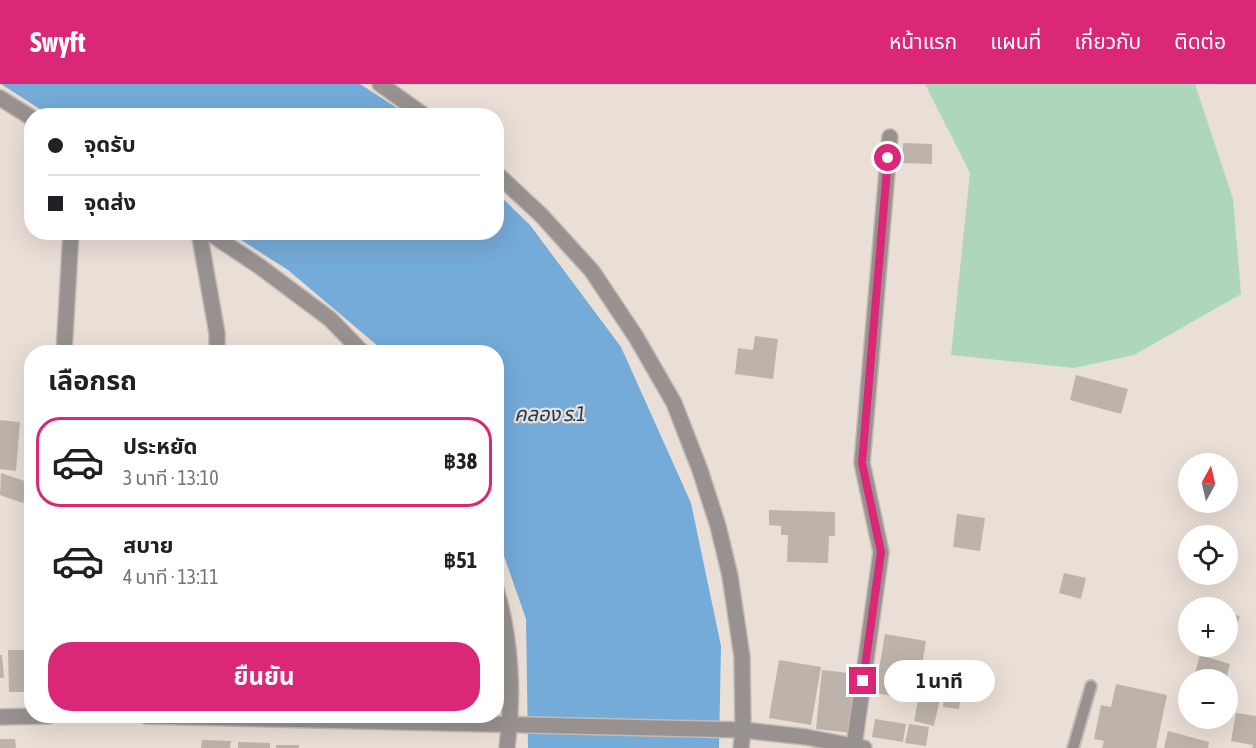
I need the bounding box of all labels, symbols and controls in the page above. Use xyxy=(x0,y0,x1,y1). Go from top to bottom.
text: Swyft xyxy=(30,26,86,58)
text: หน้าแรก xyxy=(889,29,957,53)
text: แผนที่ xyxy=(990,29,1041,53)
text: เกี่ยวกับ xyxy=(1074,29,1141,53)
text: ติดต่อ xyxy=(1174,29,1226,53)
text: จุดรับ xyxy=(84,131,136,157)
route start xyxy=(874,144,901,171)
text: จุดส่ง xyxy=(84,189,136,215)
text: เลือกรถ xyxy=(48,365,137,396)
water label: คลอง ร.1 xyxy=(514,402,586,425)
text: ประหยัด xyxy=(123,433,198,459)
icon: car xyxy=(51,435,105,489)
text: ฿38 xyxy=(444,448,477,474)
north arrow xyxy=(1178,453,1238,513)
map controls xyxy=(1178,453,1238,729)
text: 3 นาที · 13:10 xyxy=(123,466,219,489)
button: locate xyxy=(1178,525,1238,585)
text: สบาย xyxy=(123,532,173,558)
icon: car xyxy=(51,534,105,588)
text: ฿51 xyxy=(444,547,477,573)
text: 4 นาที · 13:11 xyxy=(123,565,219,588)
button: + xyxy=(1178,597,1238,657)
button: ยืนยัน xyxy=(48,642,480,711)
callout: 1 นาที xyxy=(884,660,995,702)
route end xyxy=(849,667,876,694)
text: 1 นาที xyxy=(916,669,963,692)
button: − xyxy=(1178,669,1238,729)

